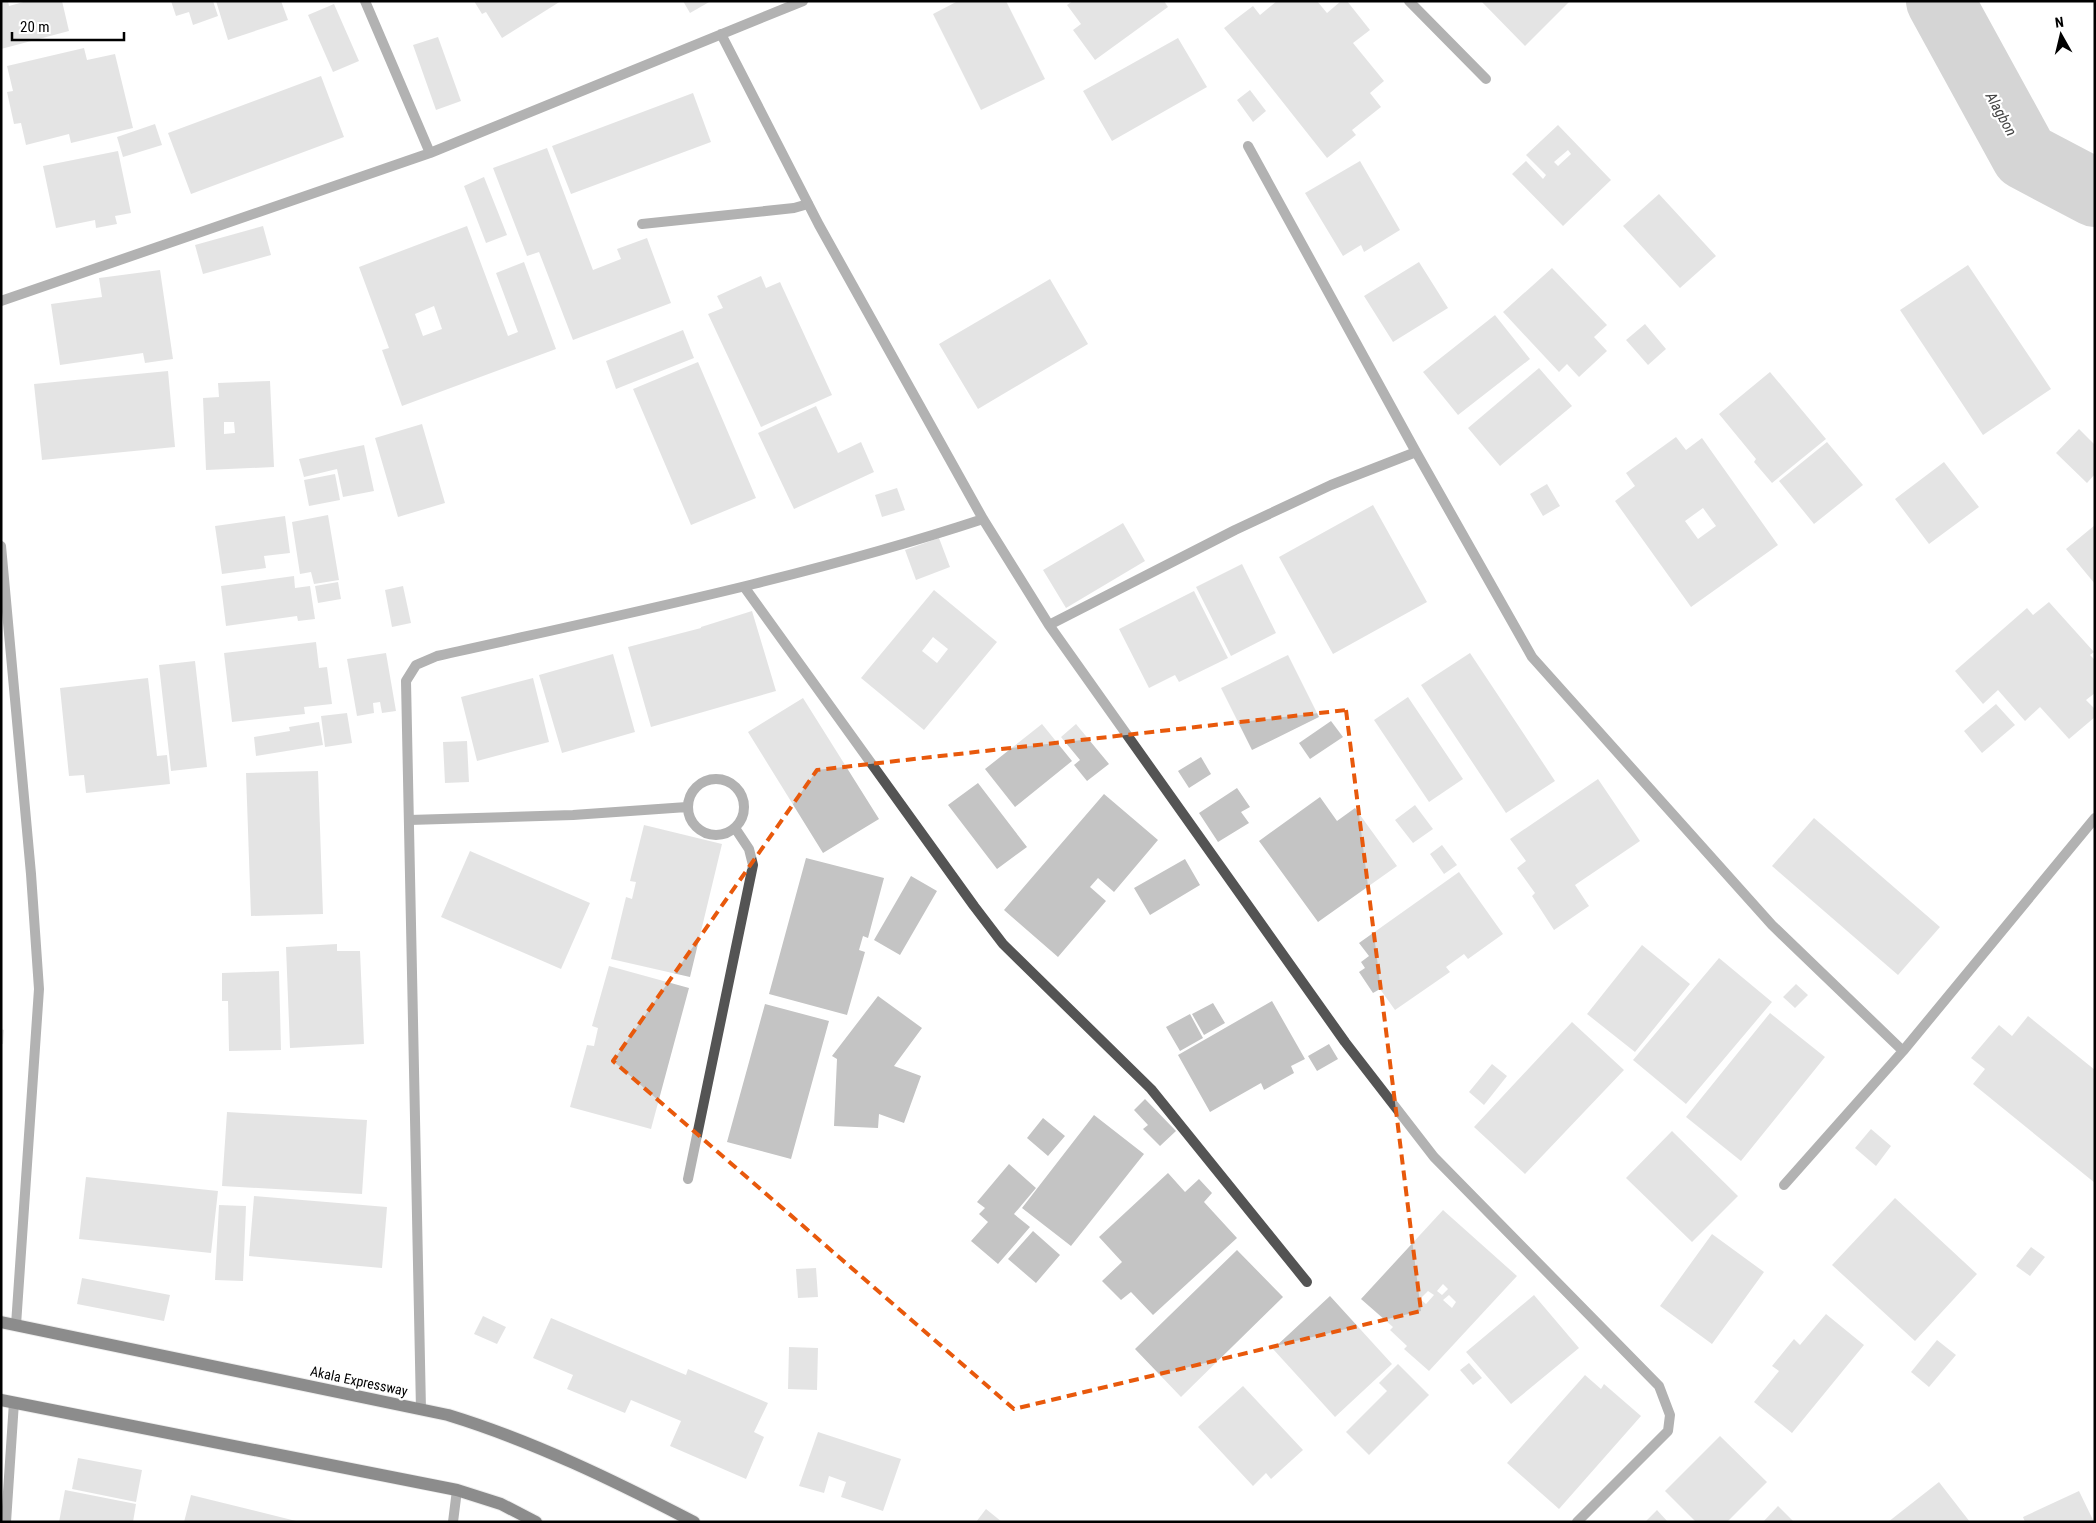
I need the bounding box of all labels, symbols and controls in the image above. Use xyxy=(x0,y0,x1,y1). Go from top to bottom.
scale bar xyxy=(12,10,125,42)
north arrow xyxy=(2036,10,2086,60)
text: N xyxy=(2054,14,2065,31)
text: 20 m xyxy=(20,18,50,36)
water label: Alagbon xyxy=(1981,88,2020,139)
street label: Akala Expressway xyxy=(309,1363,409,1399)

